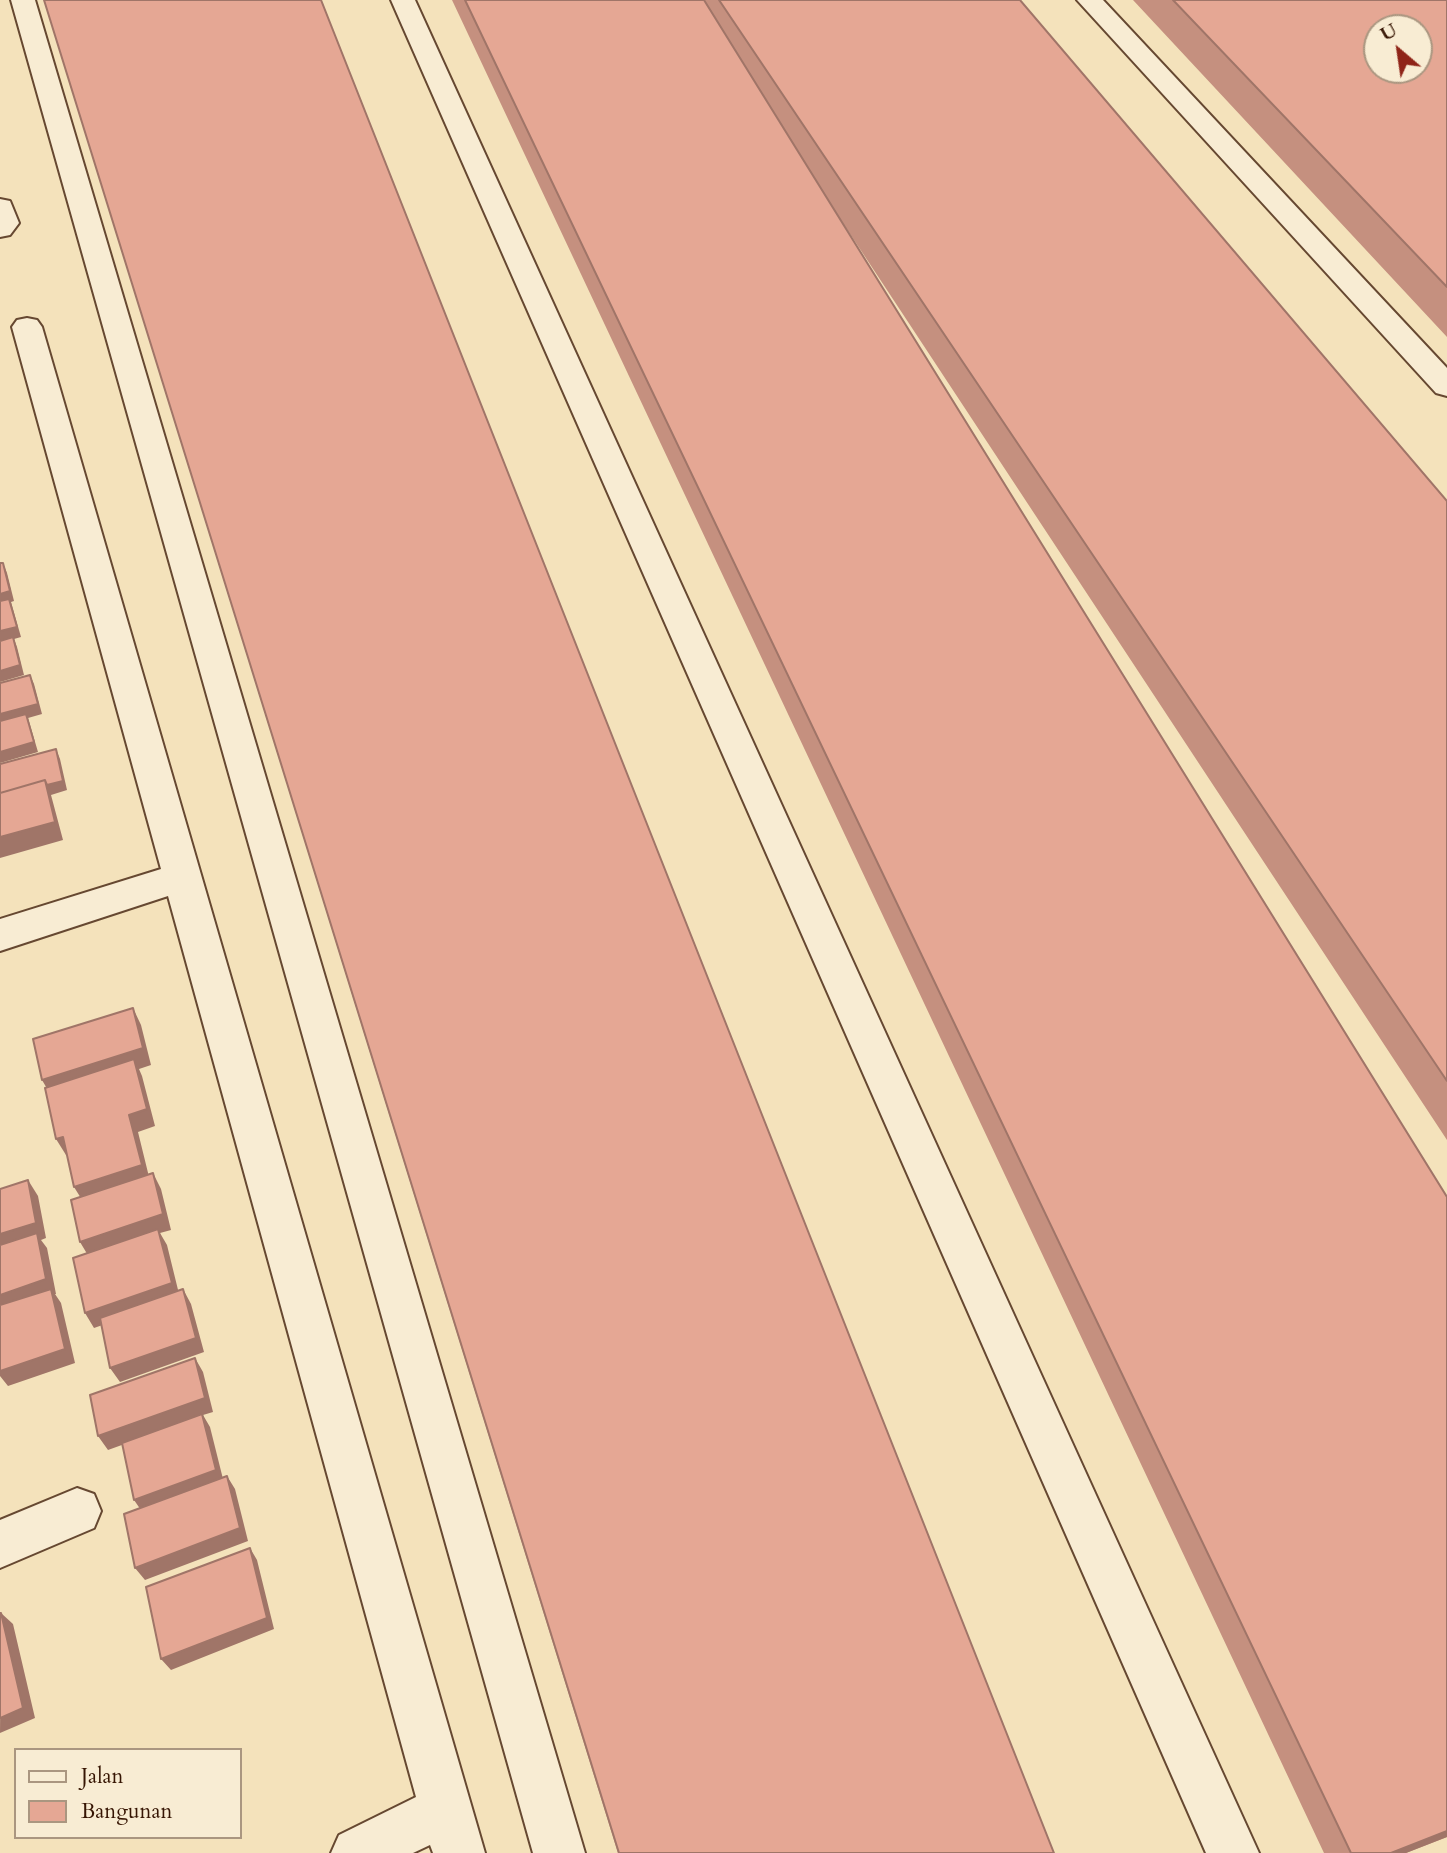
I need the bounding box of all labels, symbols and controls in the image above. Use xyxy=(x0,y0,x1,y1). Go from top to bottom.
north arrow xyxy=(1363,14,1433,84)
text: U xyxy=(1376,17,1402,48)
legend xyxy=(14,1748,242,1839)
text: Jalan xyxy=(81,1762,124,1791)
text: Bangunan xyxy=(81,1797,173,1826)

